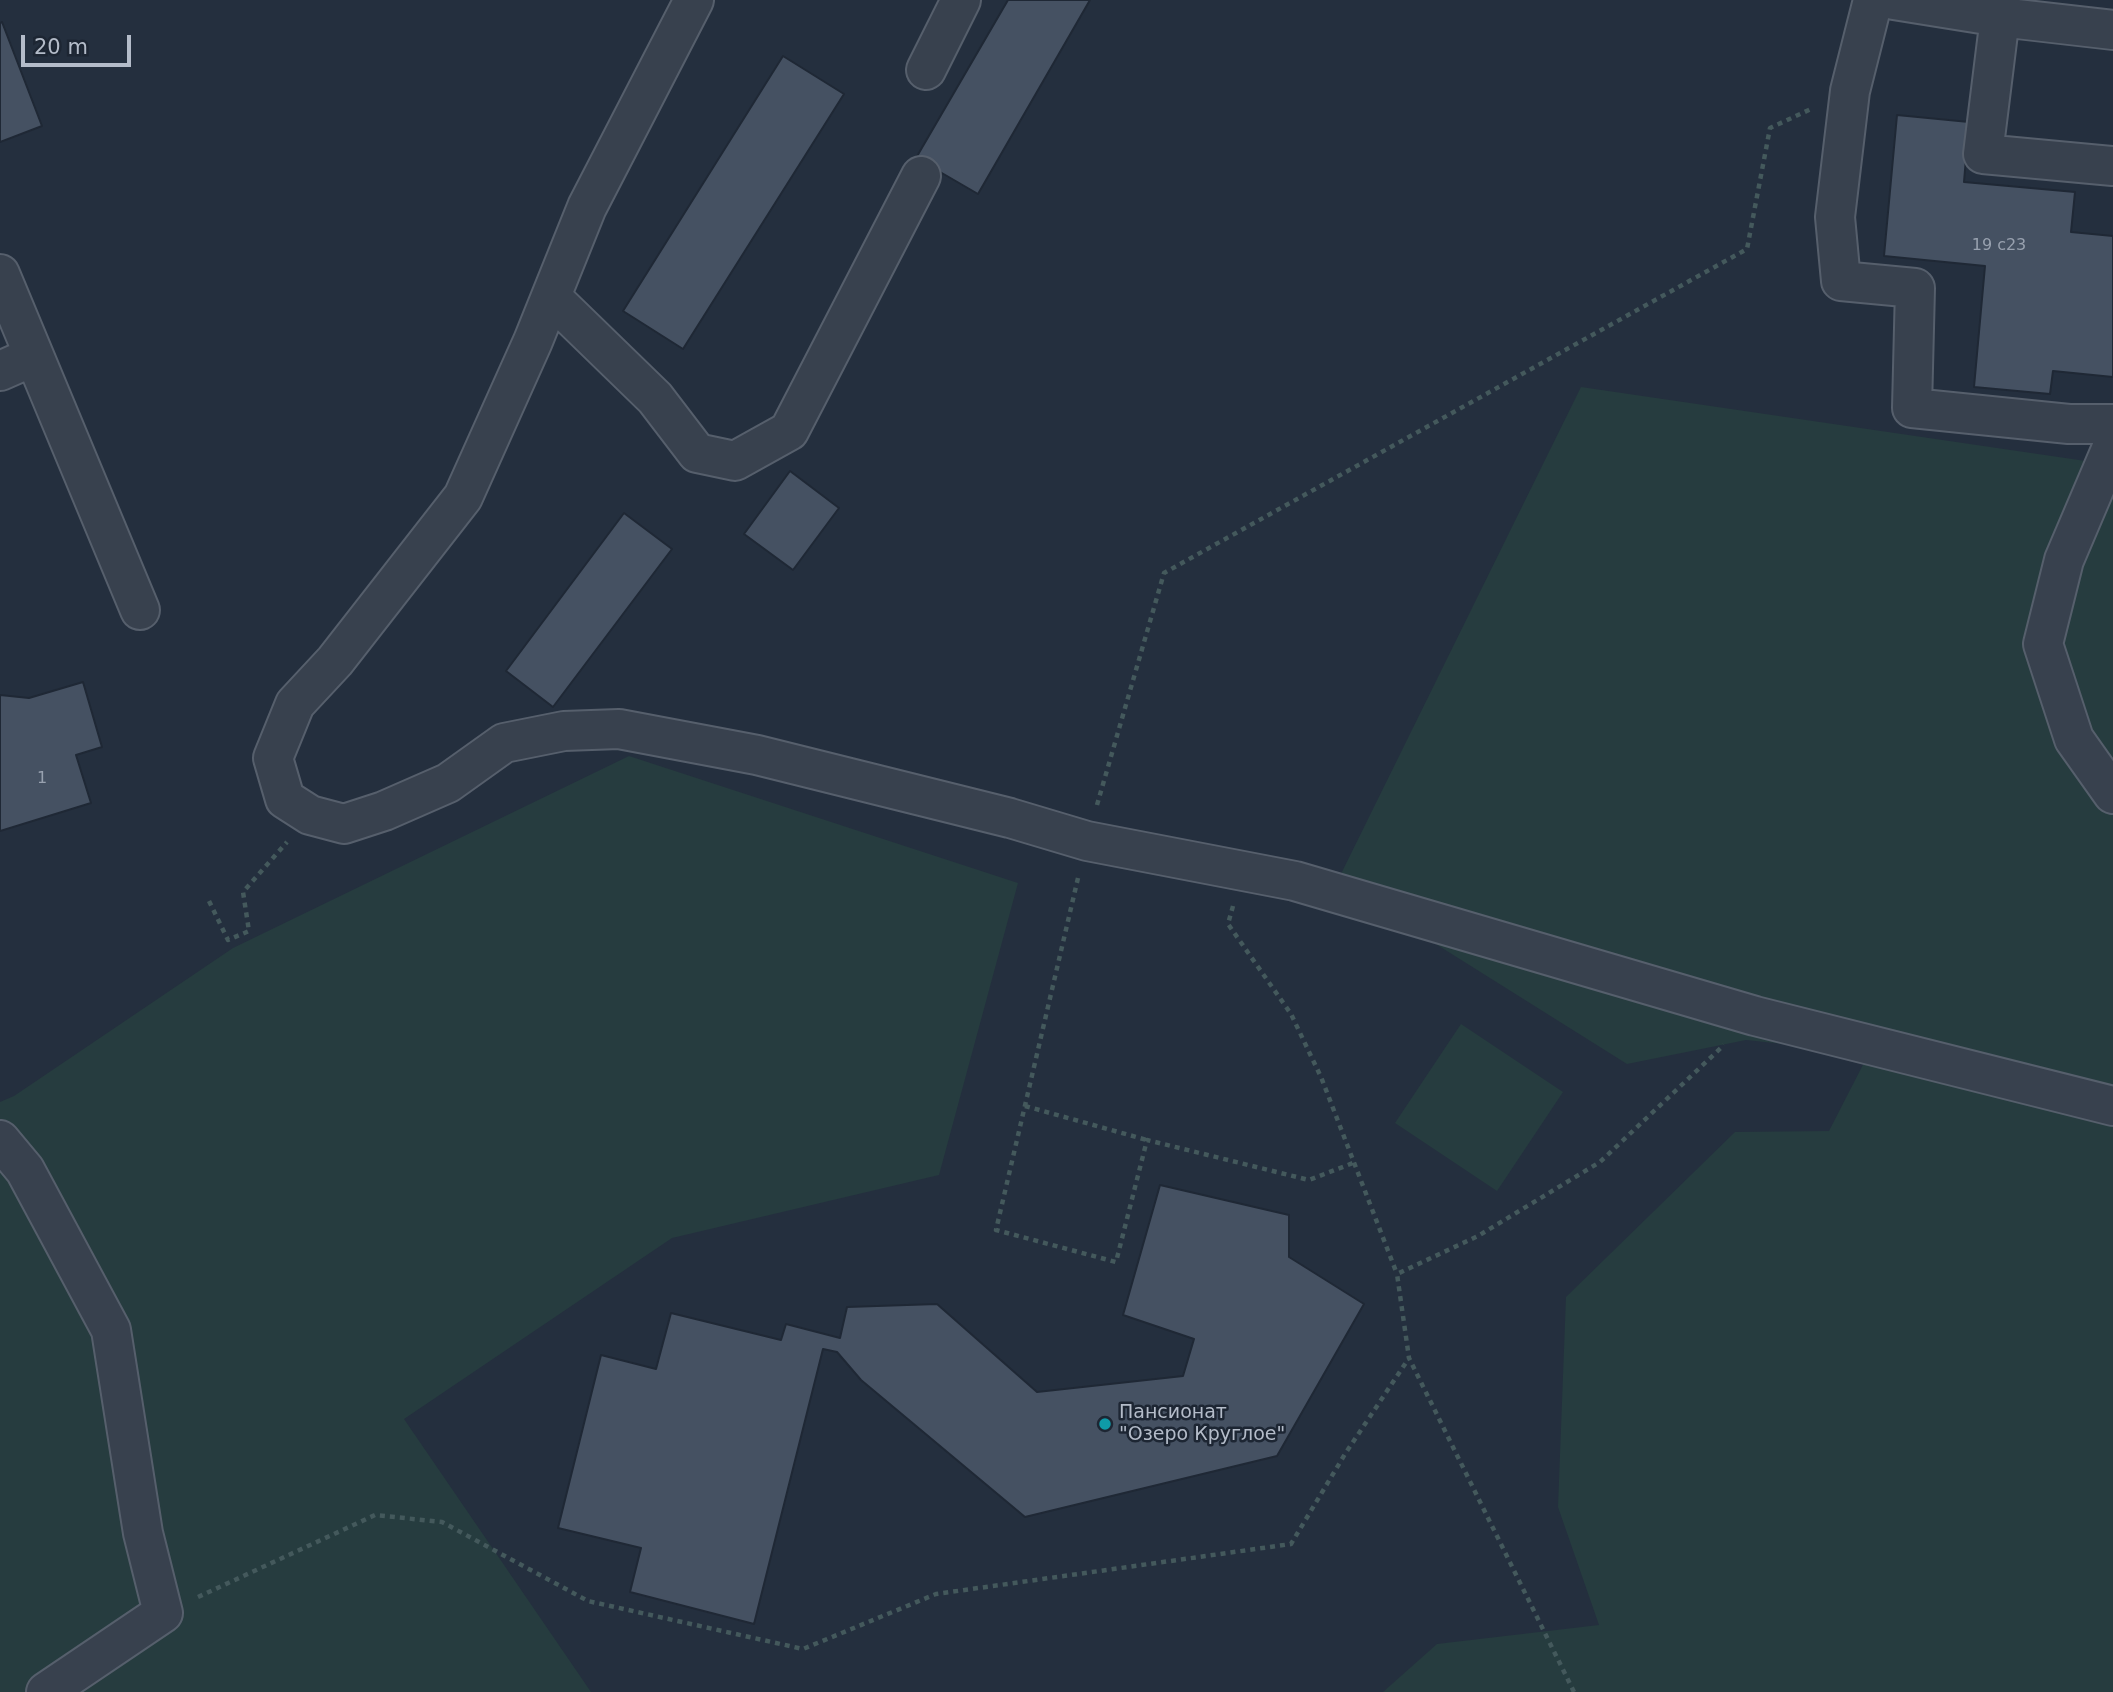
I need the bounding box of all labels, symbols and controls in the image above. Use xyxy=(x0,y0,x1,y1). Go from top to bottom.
scale bar xyxy=(24,21,135,65)
text: 20 m xyxy=(34,35,88,59)
house number: 19 с23 xyxy=(1972,236,2026,256)
house number: 1 xyxy=(37,769,47,789)
place label: Пансионат "Озеро Круглое" xyxy=(1119,1402,1285,1446)
marker: Пансионат "Озеро Круглое" xyxy=(1097,1416,1113,1432)

